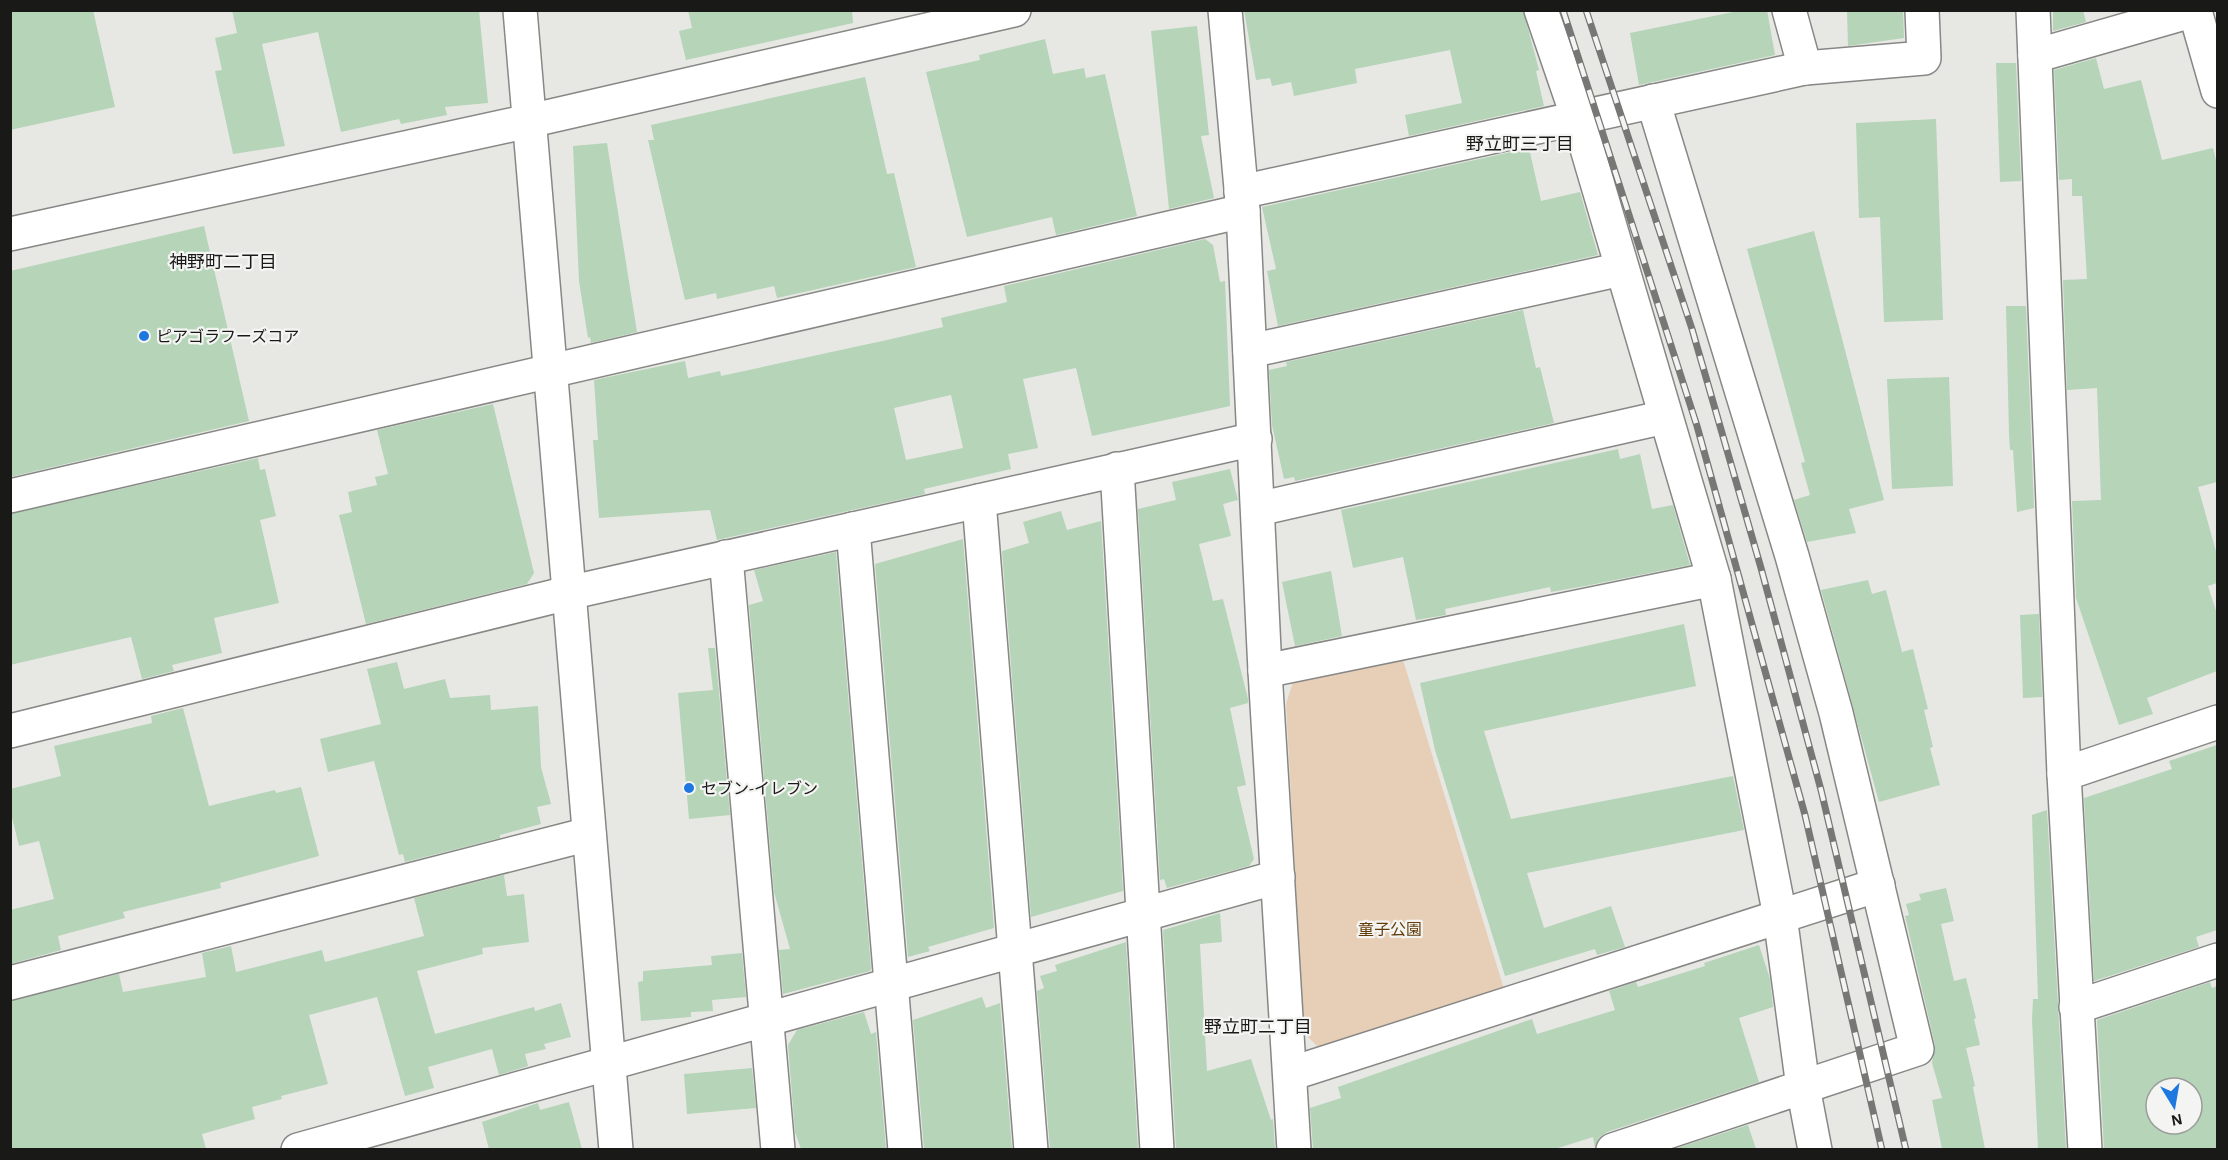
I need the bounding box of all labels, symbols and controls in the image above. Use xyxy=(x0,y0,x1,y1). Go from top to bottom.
district label: 野立町三丁目 xyxy=(1466,135,1574,154)
district label: 神野町二丁目 xyxy=(169,253,277,272)
place label: ピアゴラフーズコア xyxy=(156,328,299,345)
marker: ピアゴラフーズコア xyxy=(137,329,151,343)
place label: セブン-イレブン xyxy=(701,780,818,797)
marker: セブン-イレブン xyxy=(682,781,696,795)
park label: 童子公園 xyxy=(1358,921,1422,938)
district label: 野立町二丁目 xyxy=(1204,1018,1312,1037)
north arrow xyxy=(2144,1076,2204,1136)
text: N xyxy=(2170,1111,2184,1129)

